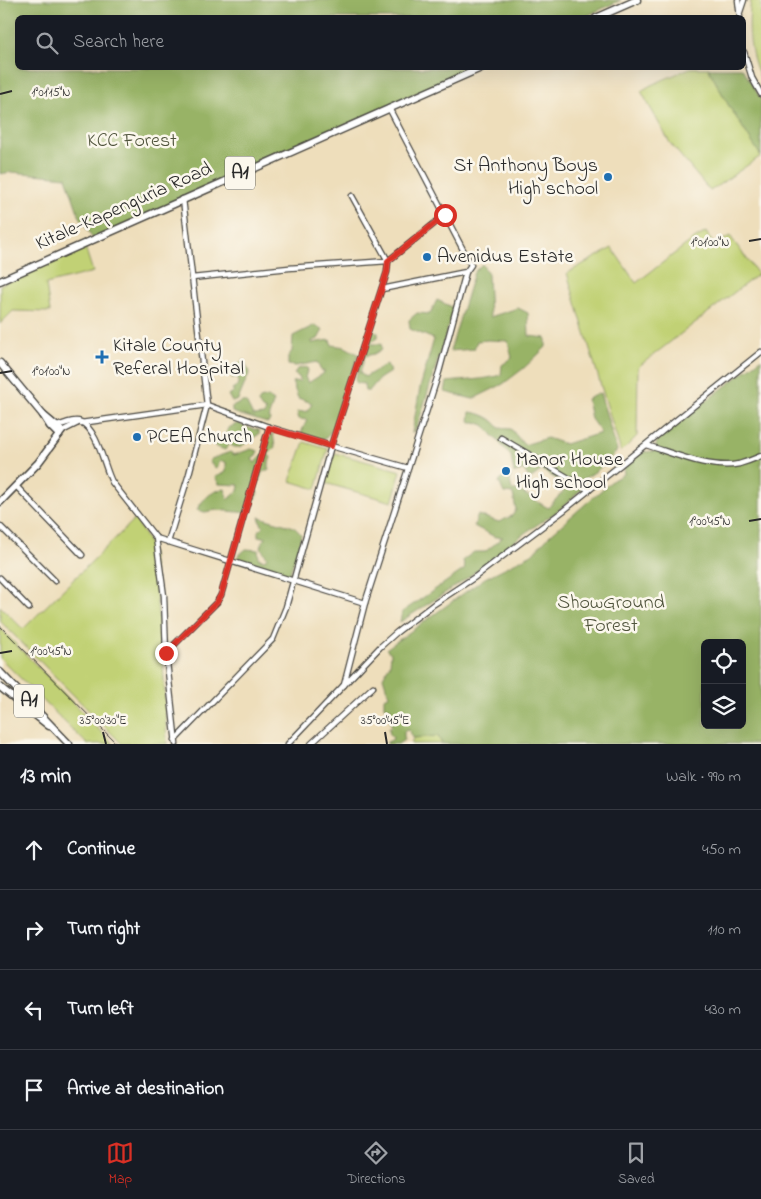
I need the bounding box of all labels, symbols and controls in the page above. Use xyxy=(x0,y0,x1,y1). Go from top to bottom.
search box xyxy=(15,15,746,70)
icon: search xyxy=(33,29,61,57)
text: Search here xyxy=(73,29,164,56)
text: 1°01'15"N xyxy=(32,84,70,102)
park label: KCC Forest xyxy=(87,127,177,156)
place label: St Anthony Boys High school xyxy=(454,152,598,205)
street label: Kitale-Kapenguria Road xyxy=(31,155,217,260)
road number: A1 xyxy=(225,156,255,190)
marker: St Anthony Boys High school xyxy=(602,171,614,183)
route start xyxy=(434,204,457,227)
text: 1°01'00"N xyxy=(691,234,729,252)
place label: Avenidus Estate xyxy=(437,243,573,272)
marker: Avenidus Estate xyxy=(421,251,433,263)
place label: Kitale County Referal Hospital xyxy=(113,332,244,384)
marker: Kitale County Referal Hospital xyxy=(95,350,109,364)
text: 1°01'00"N xyxy=(32,363,70,381)
place label: PCEA church xyxy=(147,423,252,452)
marker: PCEA church xyxy=(131,431,143,443)
place label: Manor House High school xyxy=(516,446,623,499)
marker: Manor House High school xyxy=(500,465,512,477)
text: 1°00'45"N xyxy=(689,513,731,531)
park label: ShowGround Forest xyxy=(557,589,665,641)
map controls xyxy=(701,639,746,729)
button: locate xyxy=(701,639,746,684)
route end xyxy=(155,642,178,665)
text: 1°00'45"N xyxy=(30,643,72,661)
road number: A1 xyxy=(14,684,44,718)
button: layers xyxy=(701,684,746,729)
text: 35°00'30"E xyxy=(80,712,126,730)
text: 35°00'45"E xyxy=(361,712,409,730)
text: 13 min xyxy=(20,762,71,792)
text: Walk · 990 m xyxy=(666,765,741,789)
icon: ahead xyxy=(20,836,48,864)
text: Continue xyxy=(67,836,135,863)
text: 450 m xyxy=(702,838,741,862)
icon: right xyxy=(20,916,48,944)
text: Turn right xyxy=(67,916,140,943)
text: 110 m xyxy=(707,918,741,942)
icon: left xyxy=(20,996,48,1024)
text: Turn left xyxy=(67,996,134,1023)
text: 430 m xyxy=(704,998,741,1022)
icon: arrive xyxy=(20,1076,48,1104)
text: Arrive at destination xyxy=(67,1076,224,1103)
tab: Map xyxy=(106,1139,134,1190)
tab: Directions xyxy=(347,1139,405,1190)
tab: Saved xyxy=(618,1139,655,1190)

